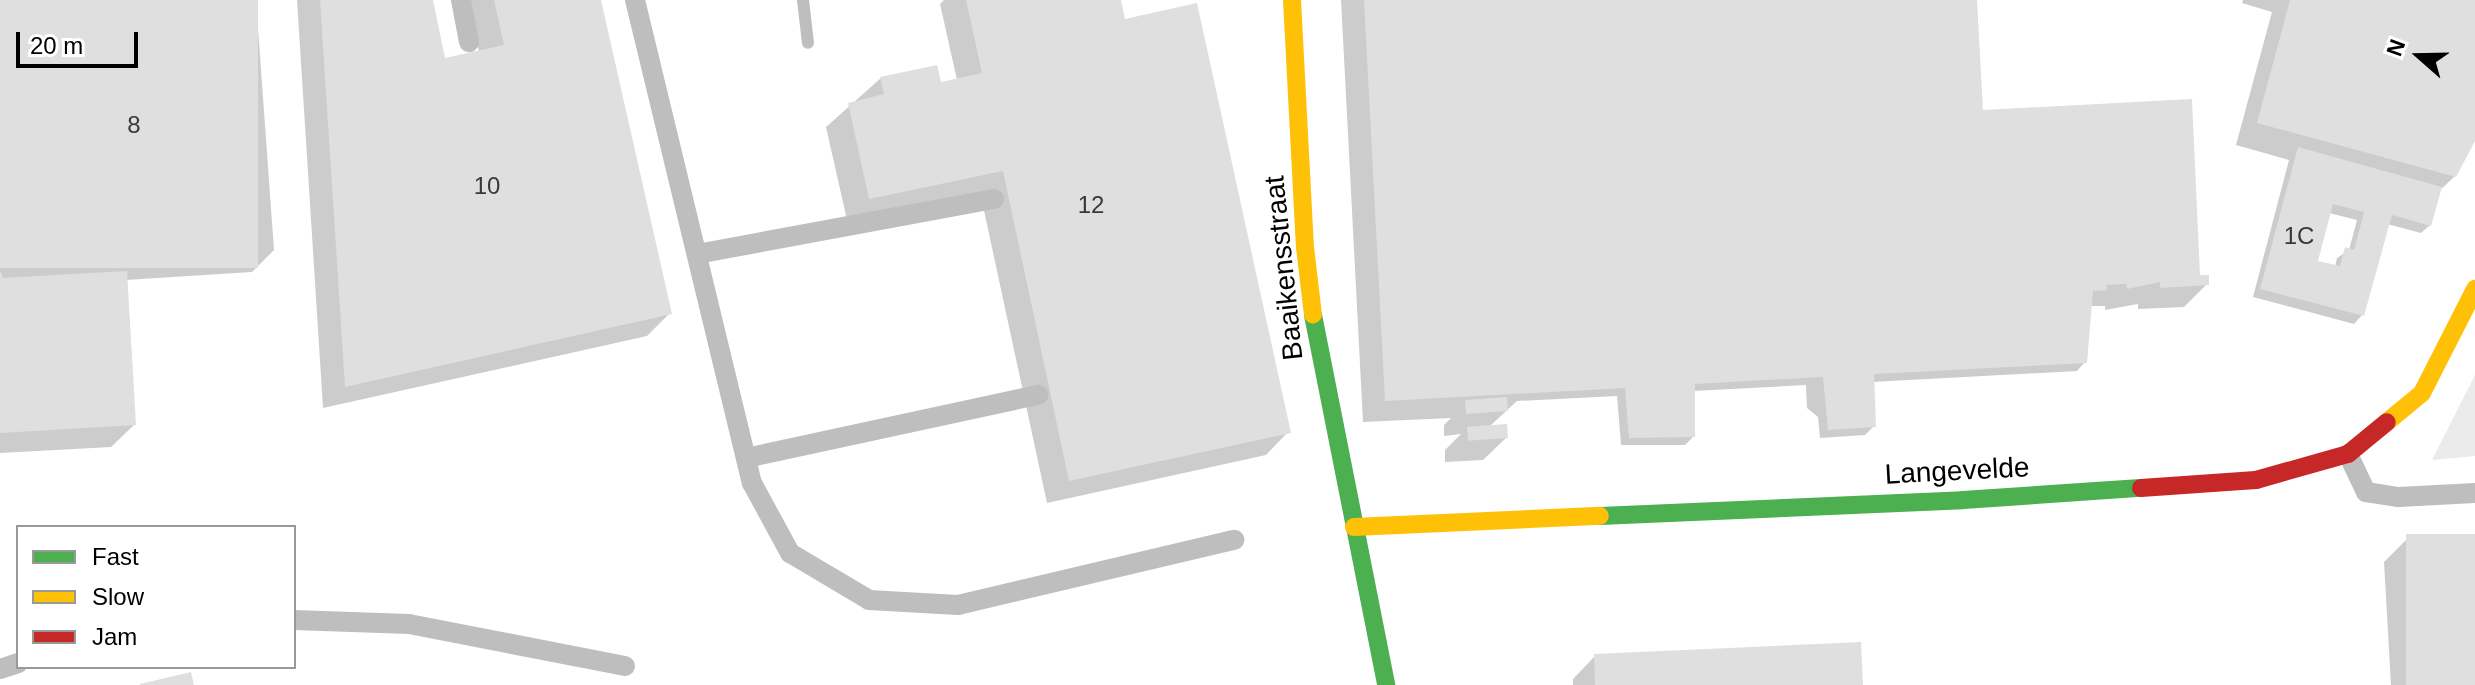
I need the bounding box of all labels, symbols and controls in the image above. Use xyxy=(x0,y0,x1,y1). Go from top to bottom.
scale bar xyxy=(20,16,142,66)
north arrow xyxy=(2379,16,2459,96)
text: 20 m xyxy=(30,32,83,59)
text: N xyxy=(2382,36,2410,59)
house number: 8 xyxy=(127,111,141,139)
house number: 10 xyxy=(474,172,500,200)
street label: Baaikensstraat xyxy=(1258,174,1310,362)
house number: 12 xyxy=(1078,191,1104,219)
house number: 1C xyxy=(2284,222,2314,250)
street label: Langevelde xyxy=(1884,450,2030,492)
legend xyxy=(16,525,296,669)
text: Fast xyxy=(92,543,139,570)
text: Slow xyxy=(92,583,144,610)
text: Jam xyxy=(92,623,137,650)

